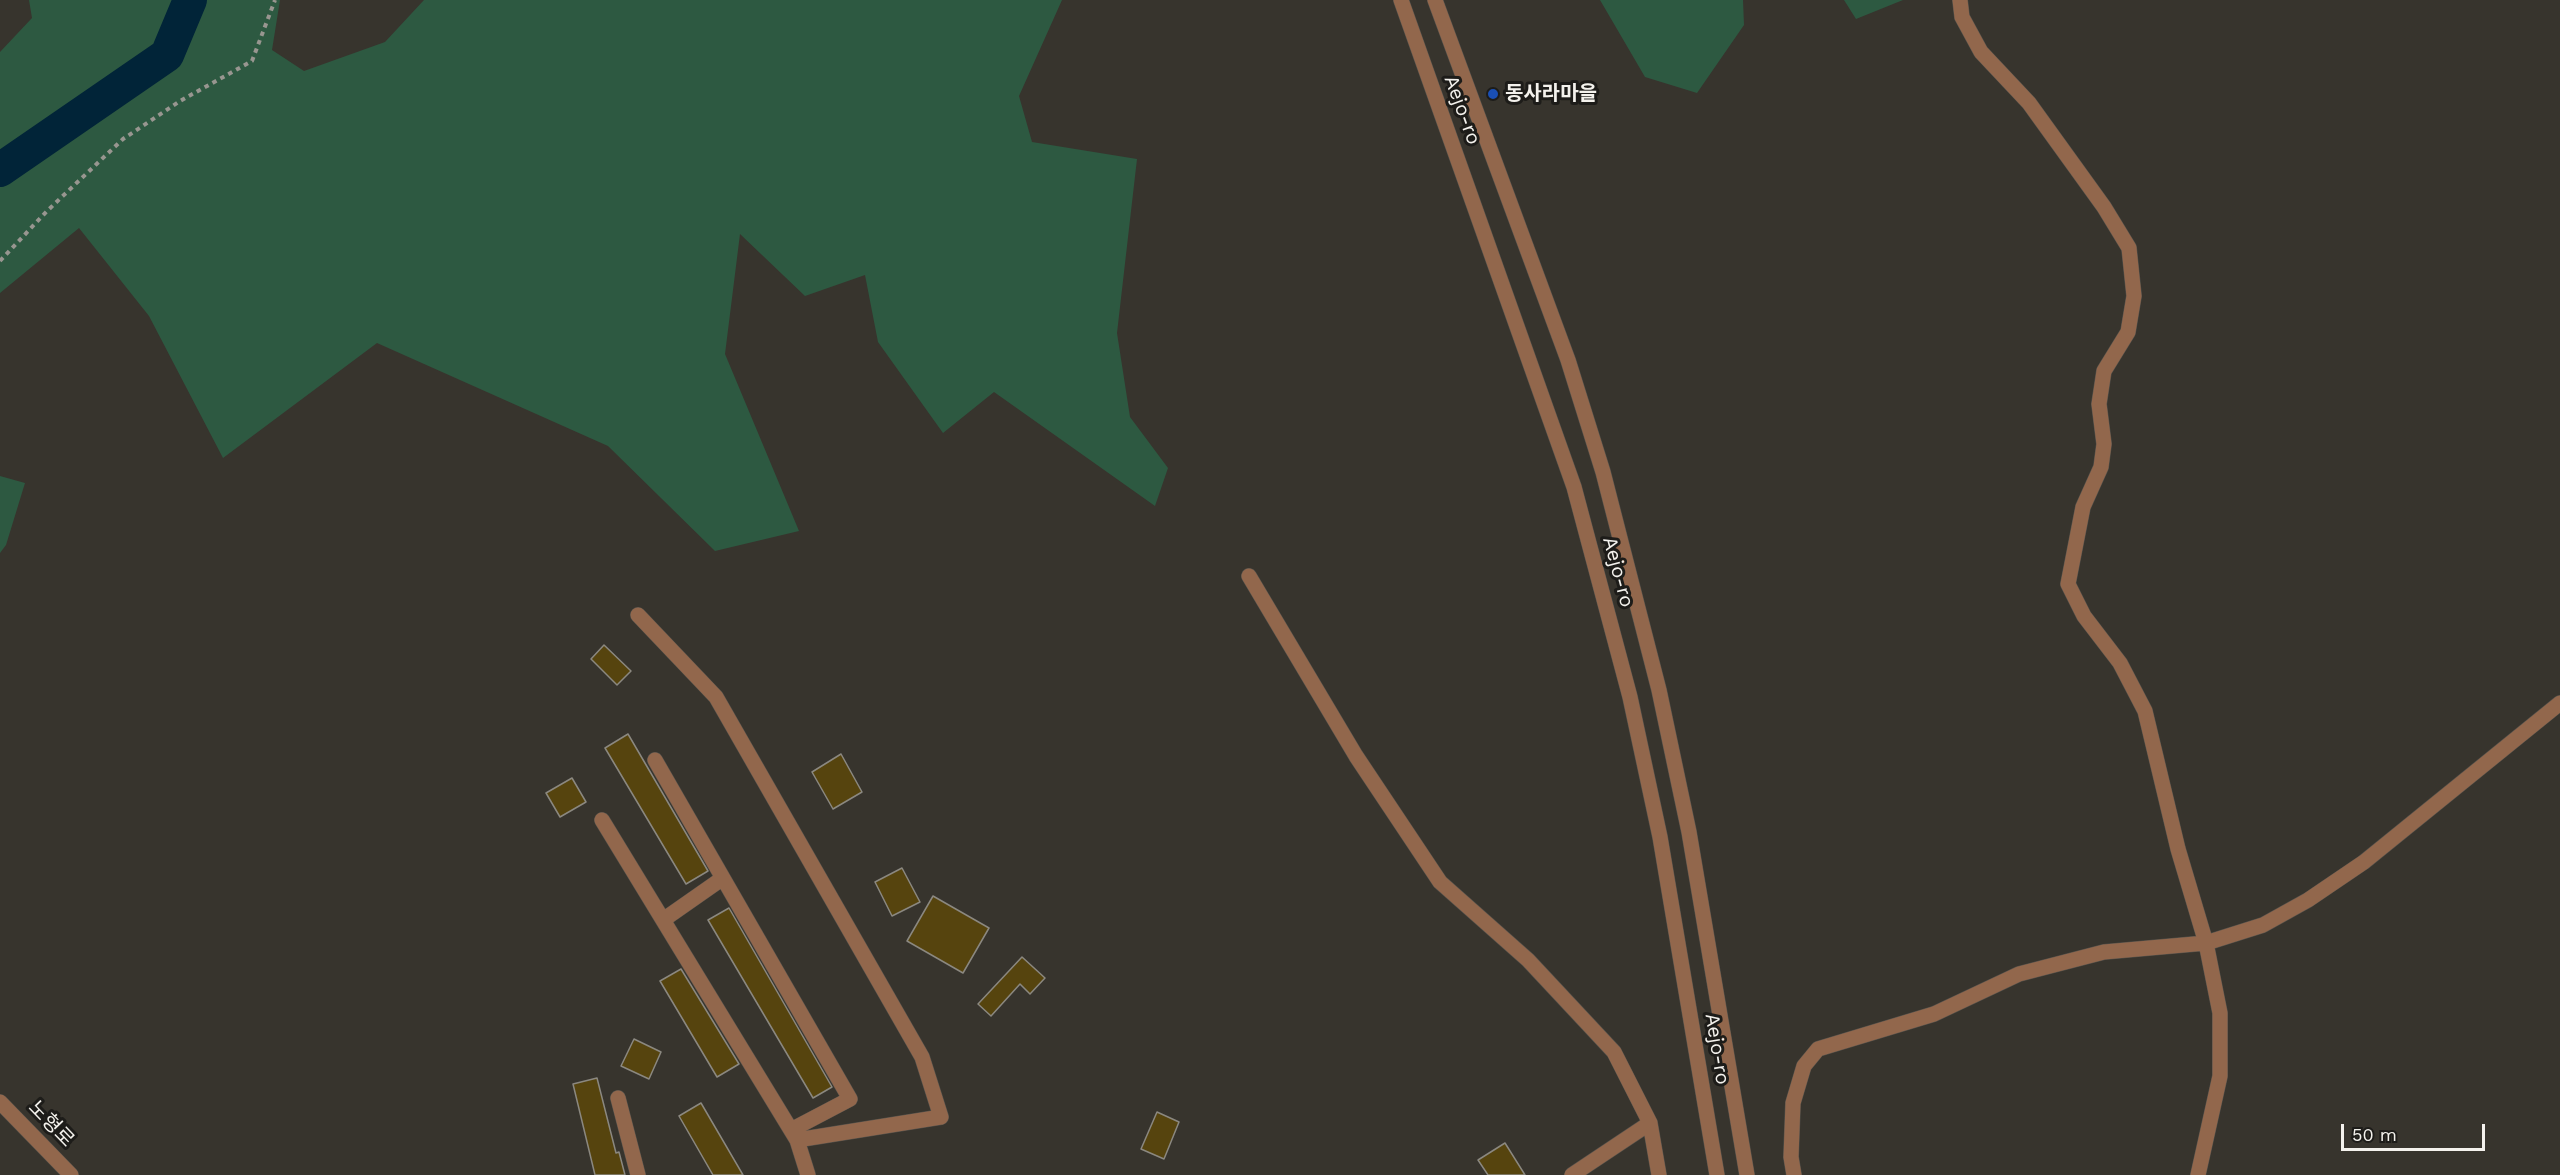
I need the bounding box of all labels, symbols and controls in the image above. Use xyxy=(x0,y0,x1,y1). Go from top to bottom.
street label: Aejo-ro xyxy=(1438,72,1486,148)
place label: 동사라마을 xyxy=(1505,82,1597,106)
marker: 동사라마을 xyxy=(1486,87,1500,101)
street label: Aejo-ro xyxy=(1597,534,1639,610)
street label: Aejo-ro xyxy=(1700,1012,1734,1086)
street label: 노형로 xyxy=(23,1096,79,1152)
scale bar xyxy=(2344,1112,2488,1150)
text: 50 m xyxy=(2352,1124,2397,1145)

